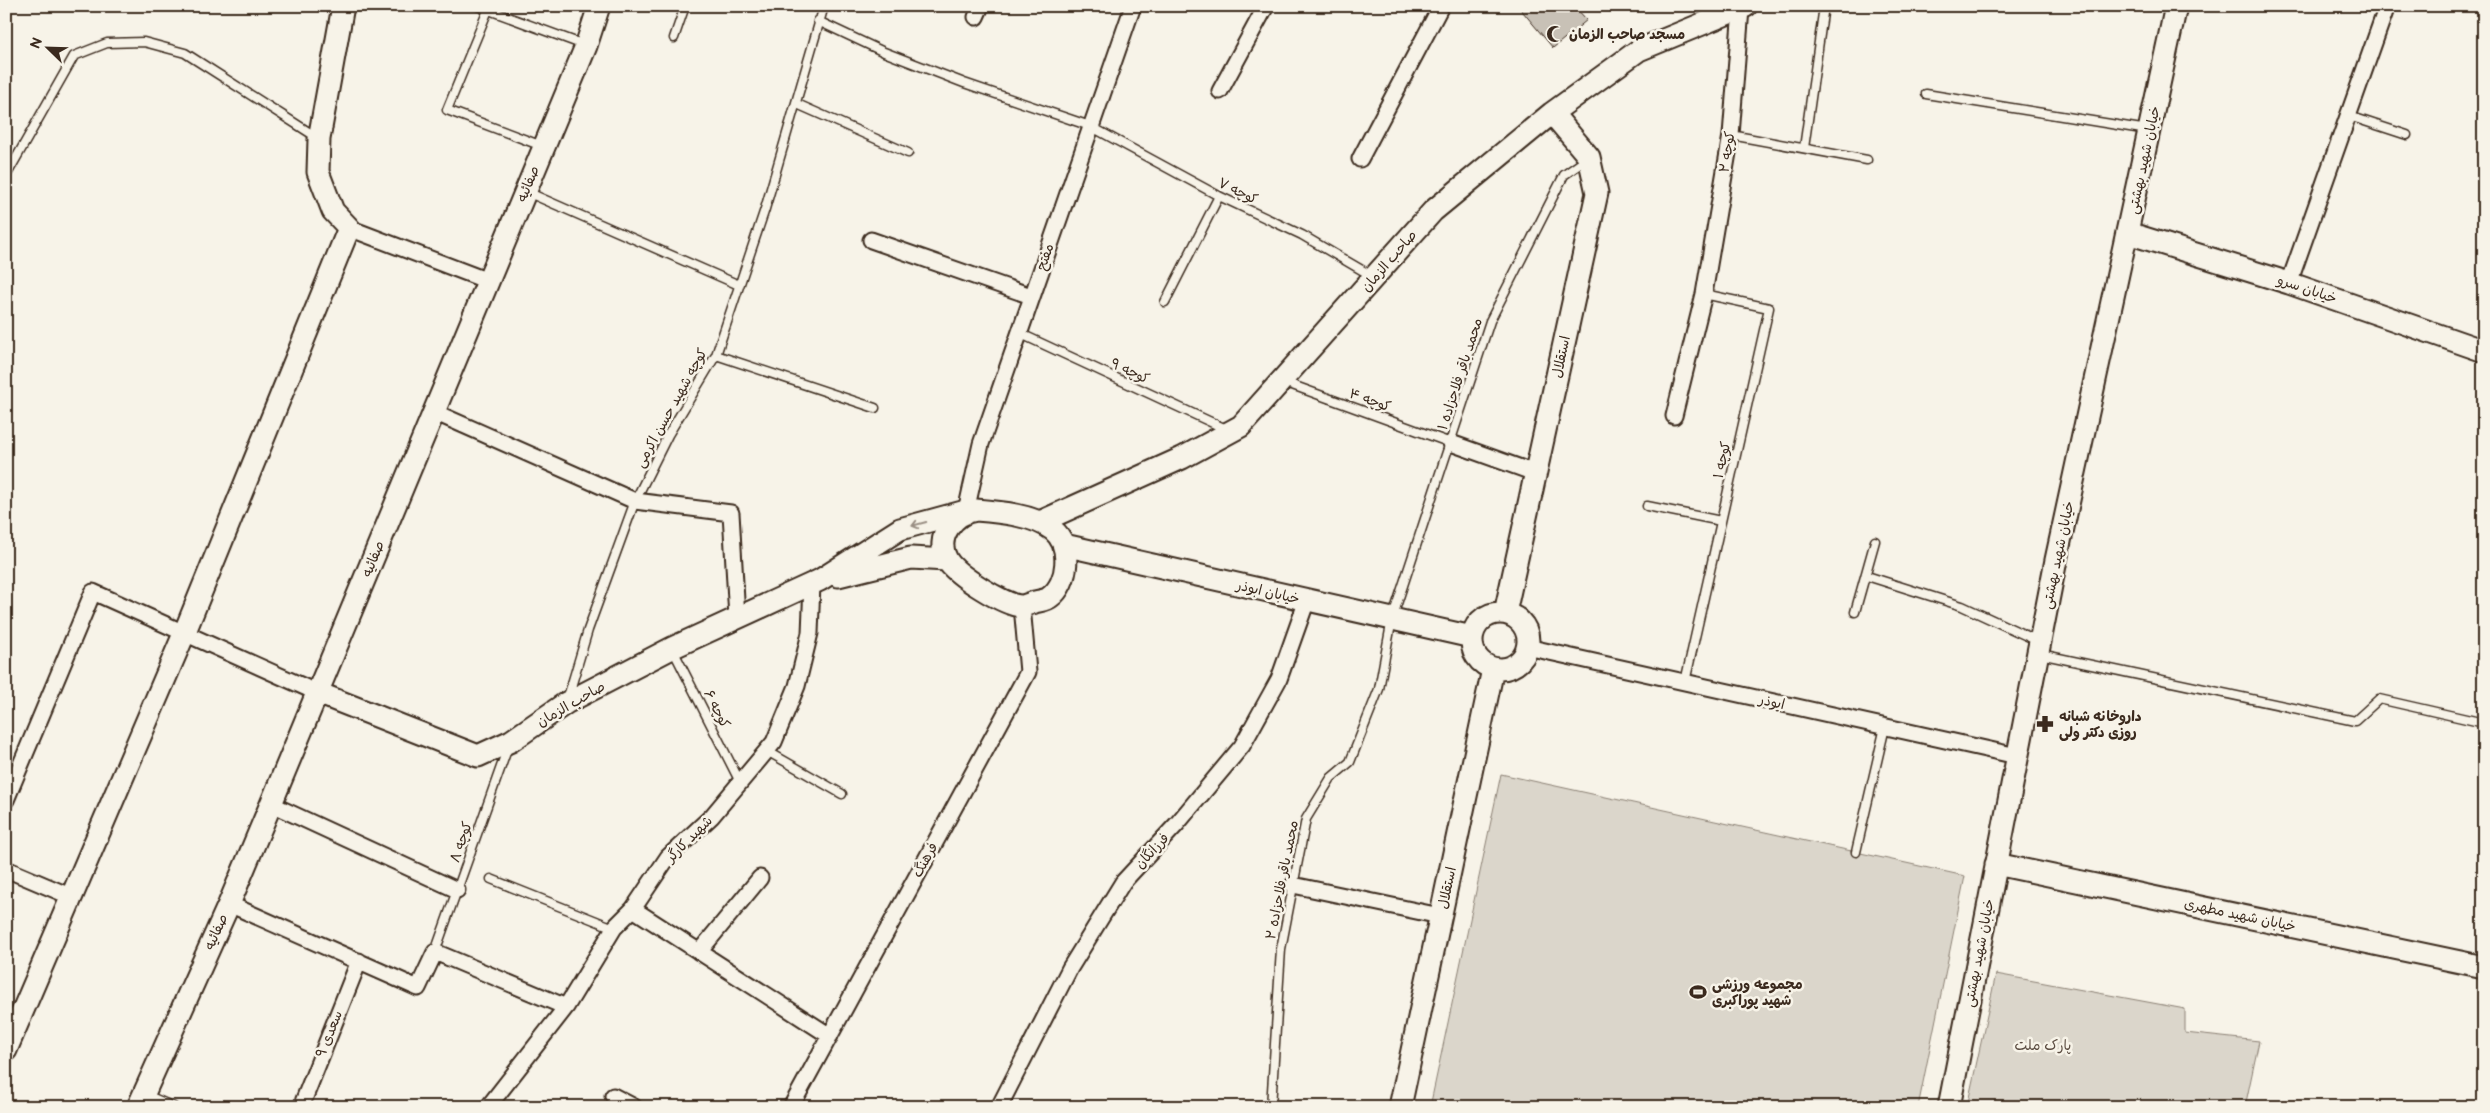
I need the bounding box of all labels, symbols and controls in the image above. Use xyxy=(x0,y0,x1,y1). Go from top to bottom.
north arrow xyxy=(22,22,72,72)
mosque icon: مسجد صاحب الزمان xyxy=(1545,24,1565,44)
place label: مسجد صاحب الزمان xyxy=(1569,26,1685,43)
text: N xyxy=(27,35,46,51)
street label: خیابان شهید بهشتی xyxy=(2124,104,2164,216)
street label: کوچه ۲ xyxy=(1715,130,1740,174)
street label: صفائیه xyxy=(513,163,543,205)
street label: کوچه ۷ xyxy=(1215,174,1261,209)
street label: صاحب الزمان xyxy=(1358,227,1420,295)
street label: مفتح xyxy=(1033,241,1058,273)
street label: خیابان سرو xyxy=(2274,271,2339,308)
street label: محمد باقر فلاحزاده ۱ xyxy=(1434,316,1486,432)
street label: استقلال xyxy=(1548,334,1574,380)
street label: کوچه شهید حسن اکرمی xyxy=(631,345,712,471)
street label: کوچه ۹ xyxy=(1107,355,1152,388)
street label: کوچه ۴ xyxy=(1347,385,1393,416)
street label: کوچه ۱ xyxy=(1710,440,1735,480)
street label: خیابان شهید بهشتی xyxy=(2038,499,2078,611)
one-way arrow xyxy=(912,520,928,529)
street label: صفائیه xyxy=(358,538,388,580)
street label: خیابان ابوذر xyxy=(1234,576,1301,608)
street label: صاحب الزمان xyxy=(534,678,608,730)
street label: کوچه ۶ xyxy=(699,687,734,731)
street label: ابوذر xyxy=(1756,691,1787,713)
place label: داروخانه شبانه روزی دکتر ولی xyxy=(2059,708,2142,741)
pharmacy icon: داروخانه شبانه روزی دکتر ولی xyxy=(2035,714,2055,734)
street label: شهید کارگر xyxy=(661,812,716,867)
street label: کوچه ۸ xyxy=(446,819,477,865)
street label: محمد باقر فلاحزاده ۲ xyxy=(1262,819,1302,941)
street label: فرزانگان xyxy=(1131,830,1173,872)
street label: فرهنگ xyxy=(909,840,941,880)
street label: استقلال xyxy=(1434,865,1460,911)
street label: خیابان شهید مطهری xyxy=(2183,895,2297,935)
street label: خیابان شهید بهشتی xyxy=(1960,897,1998,1009)
street label: صفائیه xyxy=(201,911,231,953)
place label: مجموعه ورزشی شهید پوراکبری xyxy=(1712,976,1803,1010)
sports icon: مجموعه ورزشی شهید پوراکبری xyxy=(1688,982,1708,1002)
street label: سعدی ۹ xyxy=(312,1008,346,1060)
park label: پارک ملت xyxy=(2015,1037,2071,1055)

